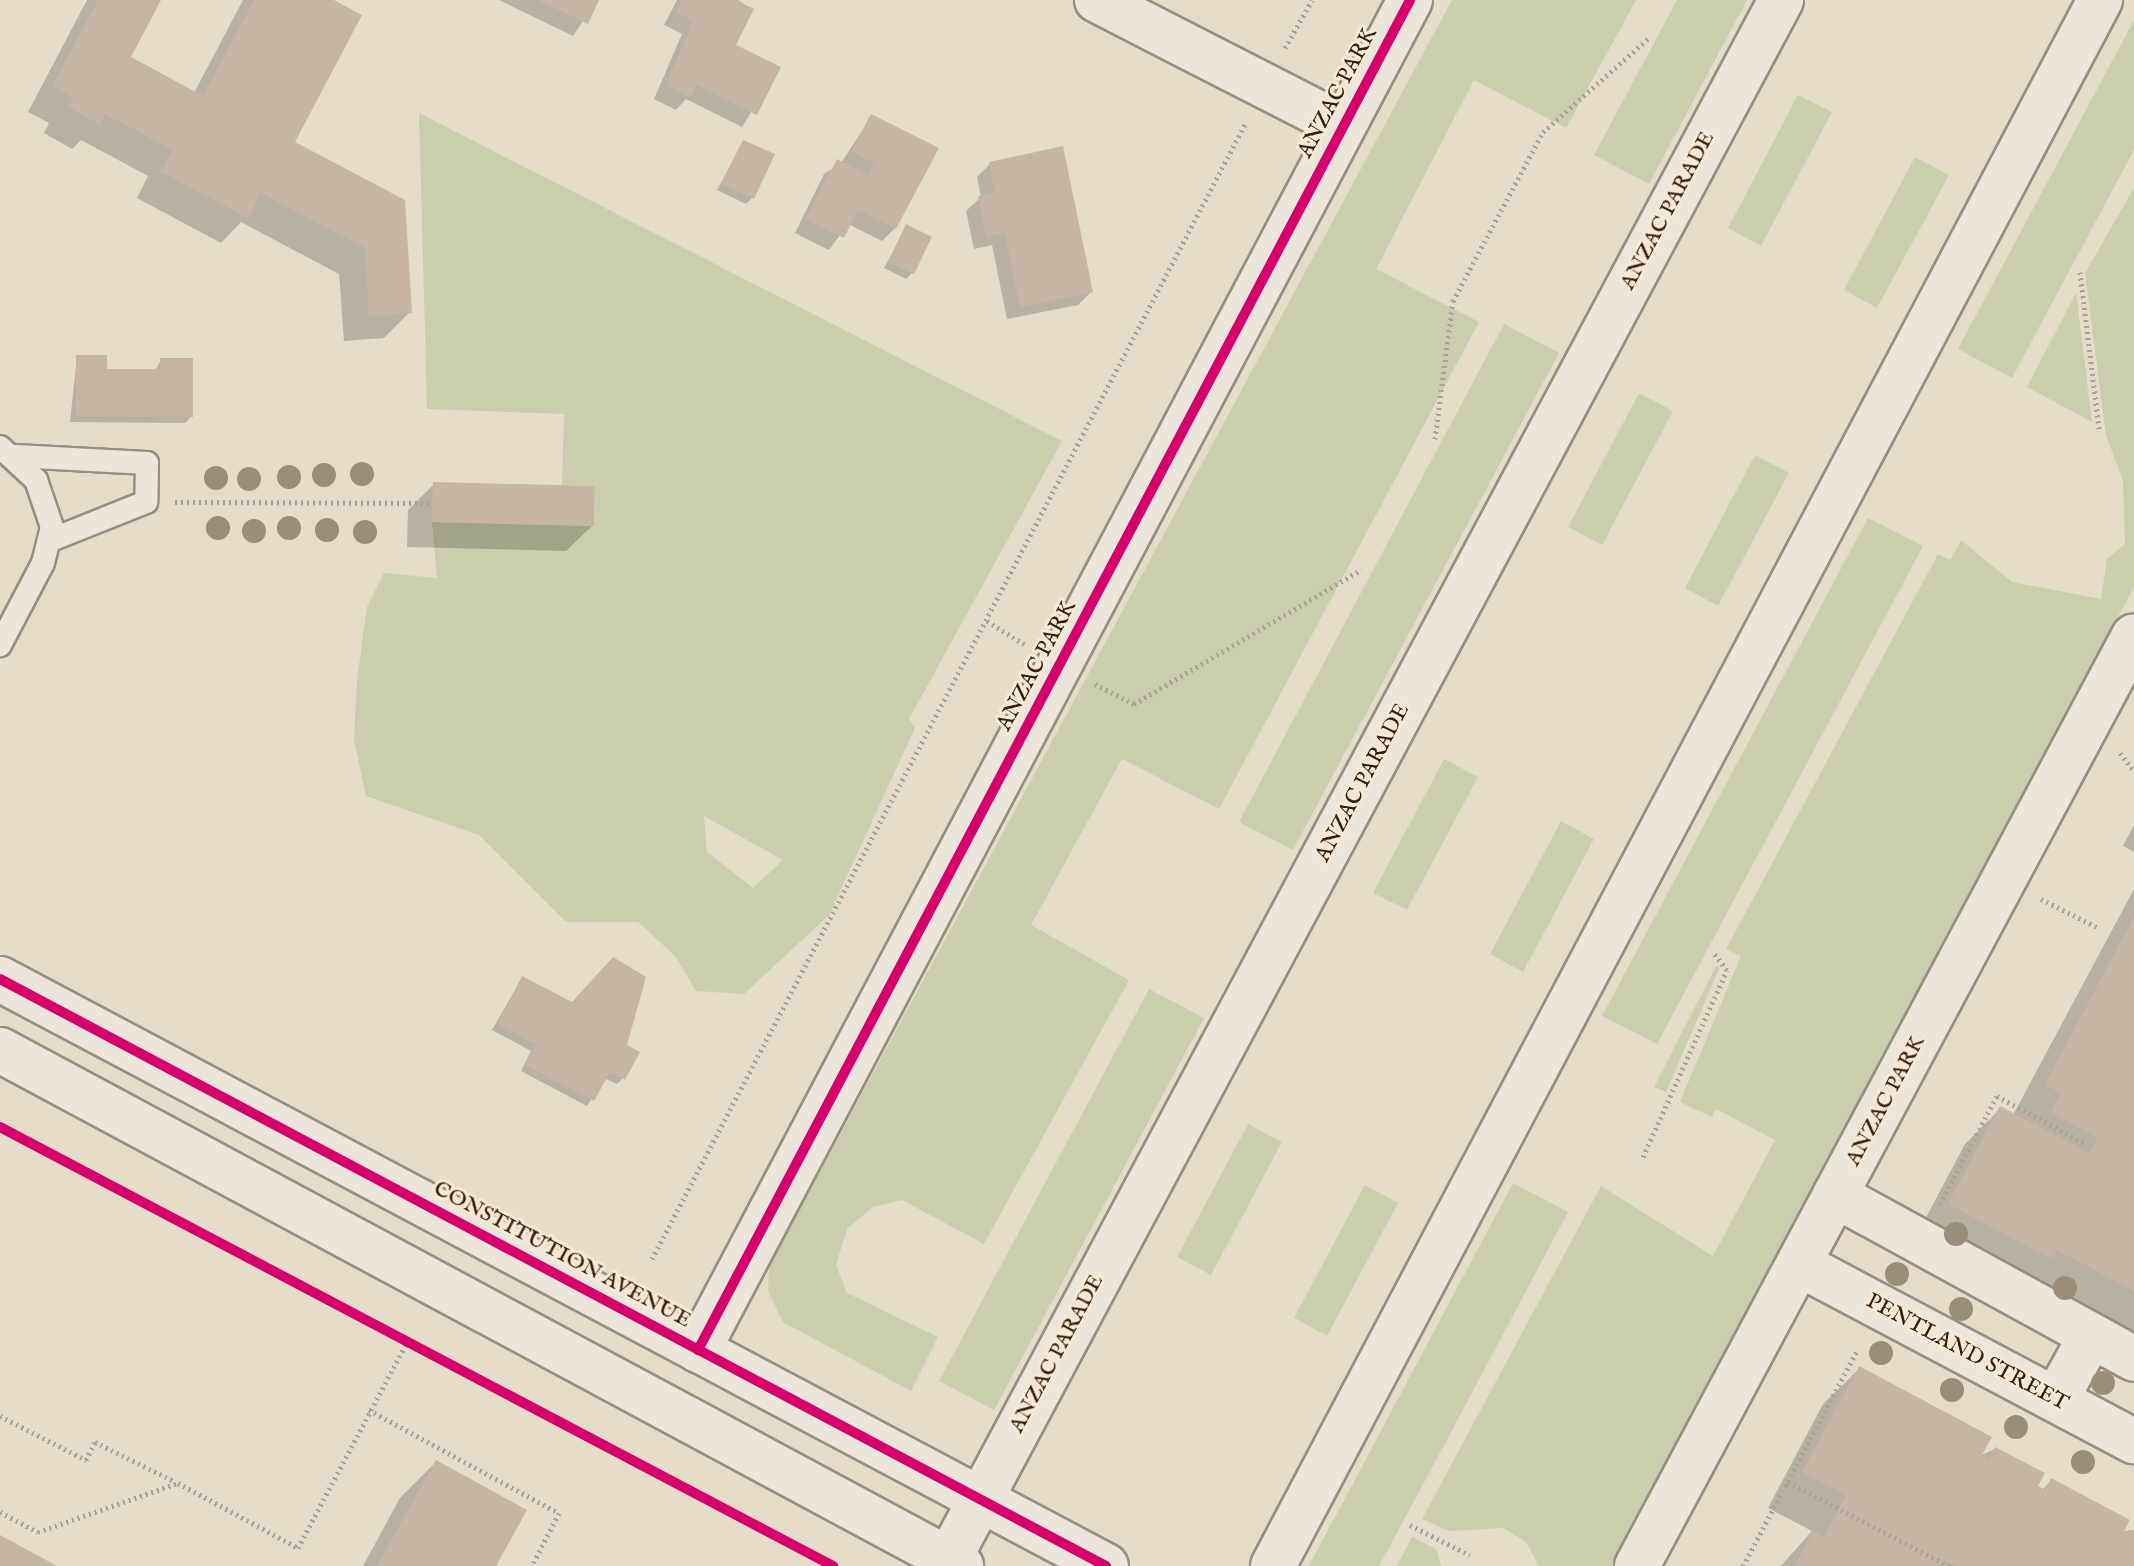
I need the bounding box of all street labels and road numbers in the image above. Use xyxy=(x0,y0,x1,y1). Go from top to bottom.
street label: ANZAC PARK xyxy=(1293,23,1383,163)
street label: ANZAC PARADE xyxy=(1615,127,1721,295)
street label: ANZAC PARK xyxy=(992,596,1082,736)
street label: ANZAC PARADE xyxy=(1310,699,1416,867)
street label: ANZAC PARK xyxy=(1841,1031,1931,1171)
street label: CONSTITUTION AVENUE xyxy=(429,1176,695,1334)
street label: ANZAC PARADE xyxy=(1004,1270,1110,1438)
street label: PENTLAND STREET xyxy=(1861,1288,2073,1418)

